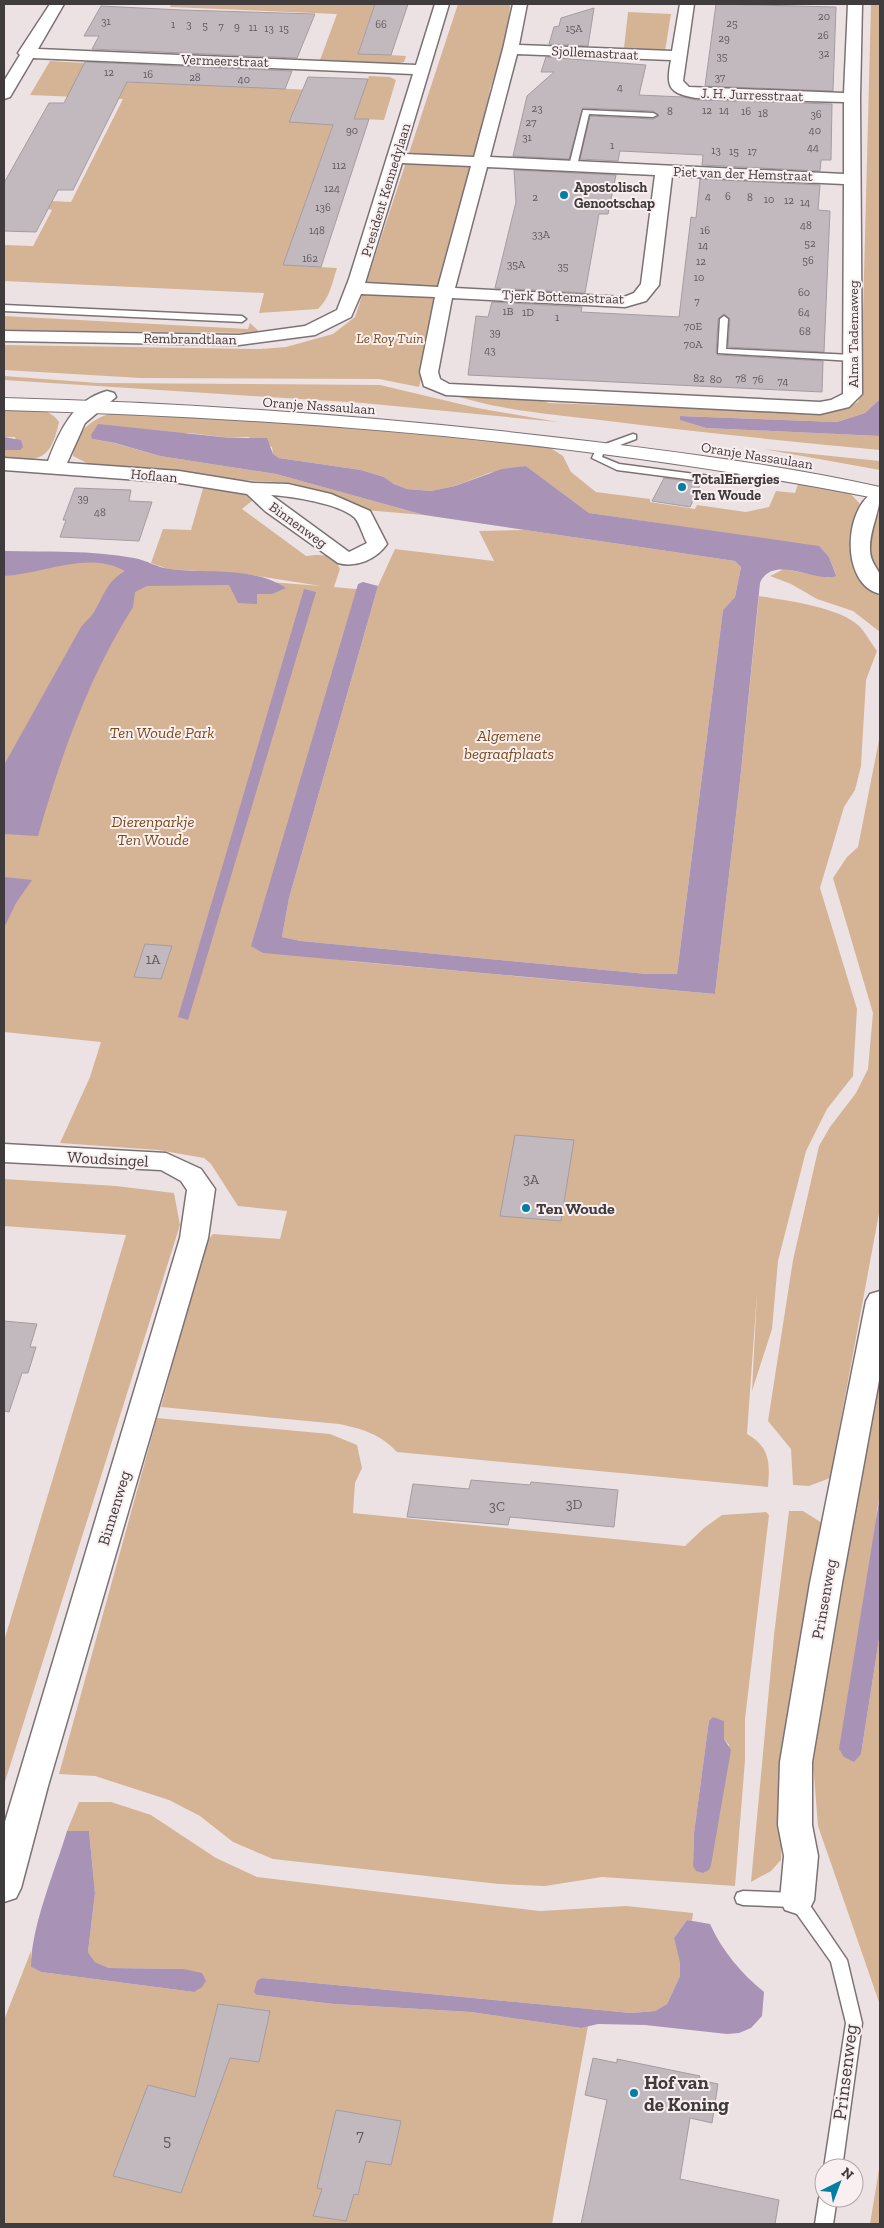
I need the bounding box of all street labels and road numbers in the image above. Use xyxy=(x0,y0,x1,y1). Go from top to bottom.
street label: Sjollemastraat xyxy=(551,42,640,64)
street label: Vermeerstraat xyxy=(180,51,270,71)
street label: J. H. Jurresstraat xyxy=(700,85,805,105)
street label: President Kennedylaan xyxy=(358,121,414,259)
street label: Piet van der Hemstraat xyxy=(673,163,814,185)
street label: Alma Tademaweg xyxy=(845,280,862,388)
street label: Tjerk Bottemastraat xyxy=(502,286,625,308)
street label: Rembrandtlaan xyxy=(143,330,237,348)
street label: Oranje Nassaulaan xyxy=(262,394,376,418)
street label: Oranje Nassaulaan xyxy=(700,439,814,473)
street label: Hoflaan xyxy=(130,465,178,487)
street label: Binnenweg xyxy=(266,498,331,552)
street label: Woudsingel xyxy=(67,1147,149,1171)
street label: Binnenweg xyxy=(94,1468,134,1548)
street label: Prinsenweg xyxy=(808,1557,840,1641)
street label: Prinsenweg xyxy=(828,2022,862,2121)

